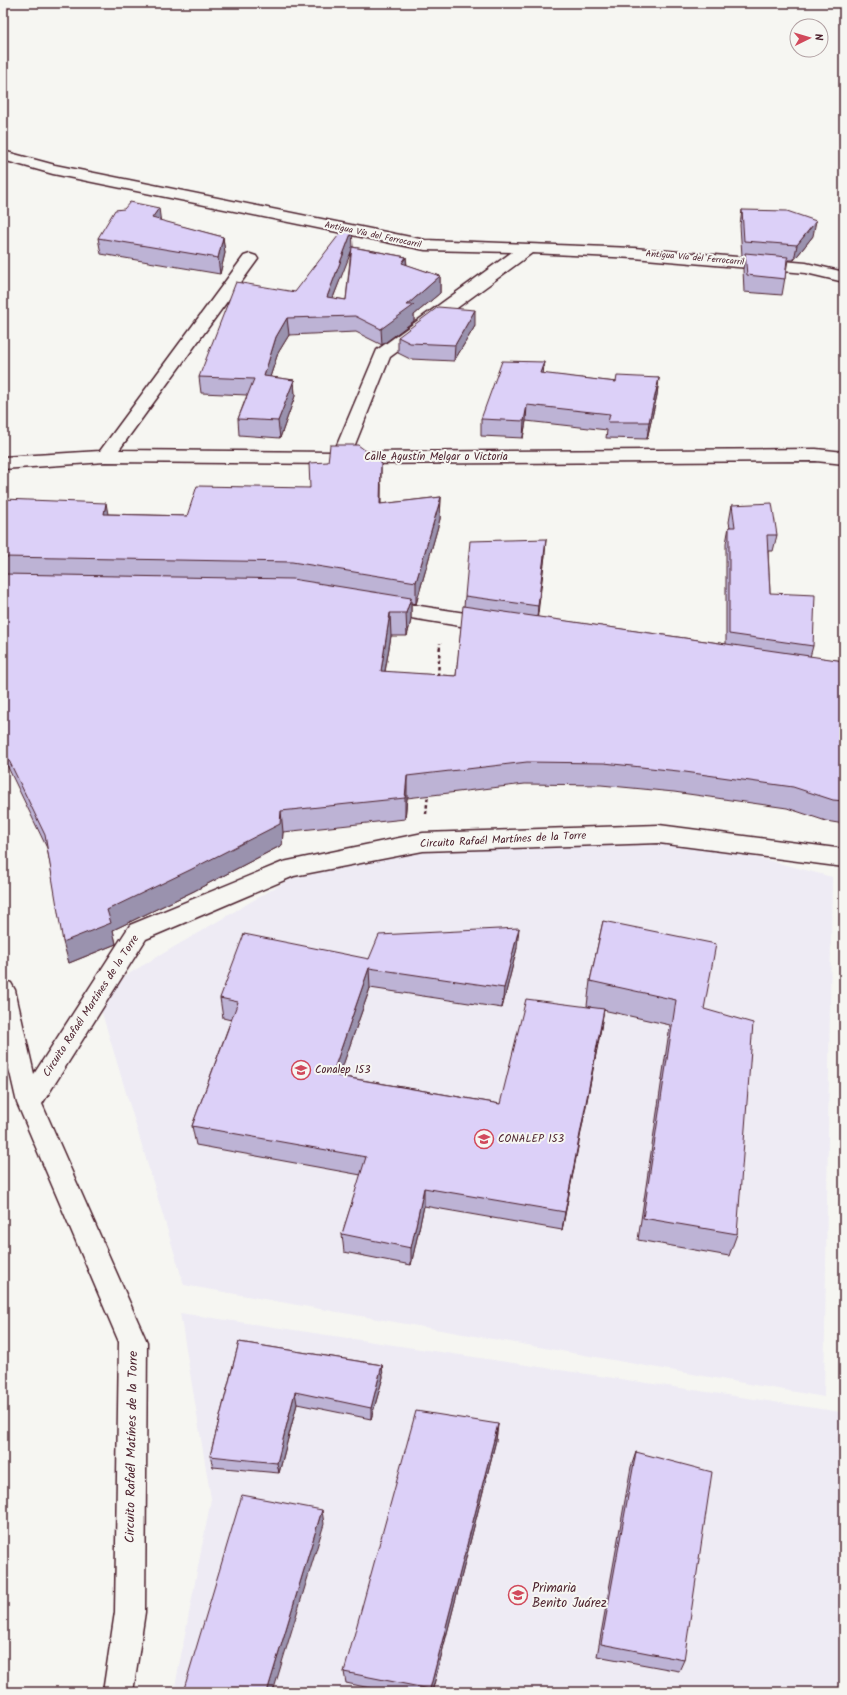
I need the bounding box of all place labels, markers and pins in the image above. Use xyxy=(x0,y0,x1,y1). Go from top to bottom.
school or university icon: Conalep 153 xyxy=(290,1059,312,1081)
place label: Conalep 153 xyxy=(315,1061,371,1079)
school or university icon: CONALEP 153 xyxy=(473,1128,495,1150)
place label: CONALEP 153 xyxy=(498,1130,564,1148)
place label: Primaria Benito Juárez xyxy=(532,1578,607,1614)
school or university icon: Primaria Benito Juárez xyxy=(507,1584,529,1606)

